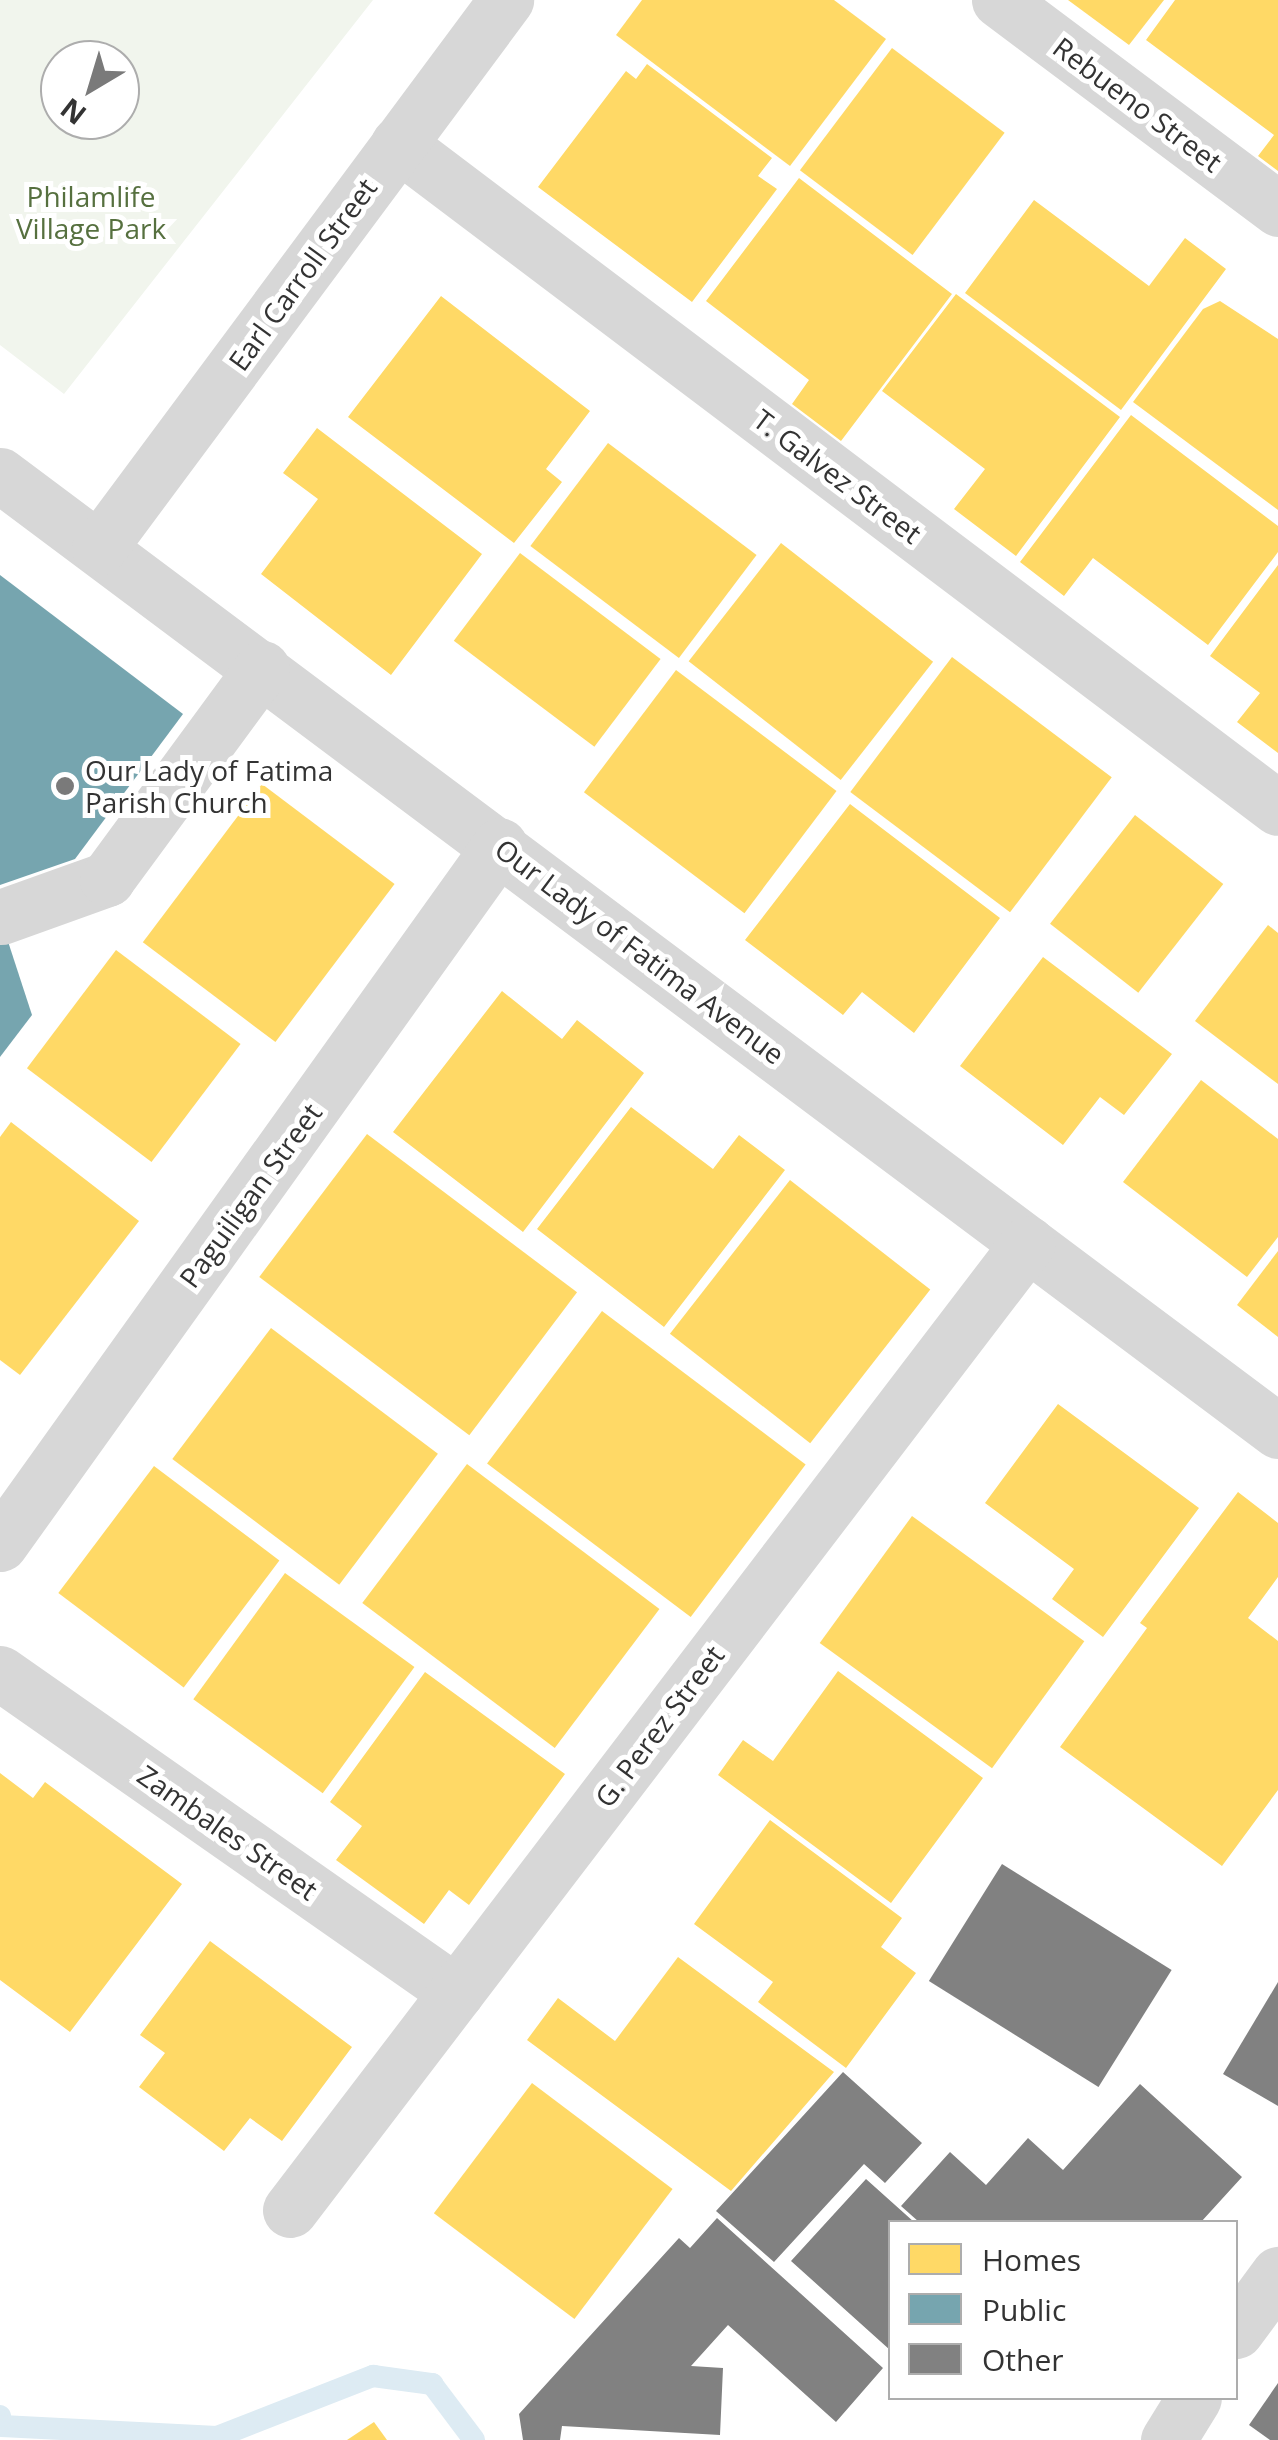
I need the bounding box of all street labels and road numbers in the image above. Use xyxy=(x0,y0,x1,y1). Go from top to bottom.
street label: Rebueno Street xyxy=(1047,30,1229,178)
street label: Earl Carroll Street xyxy=(221,171,383,377)
street label: T. Galvez Street xyxy=(747,402,929,550)
street label: Our Lady of Fatima Avenue xyxy=(489,831,791,1071)
street label: Paguiligan Street xyxy=(172,1096,328,1294)
street label: G. Perez Street xyxy=(587,1639,731,1813)
street label: Zambales Street xyxy=(132,1757,324,1907)

